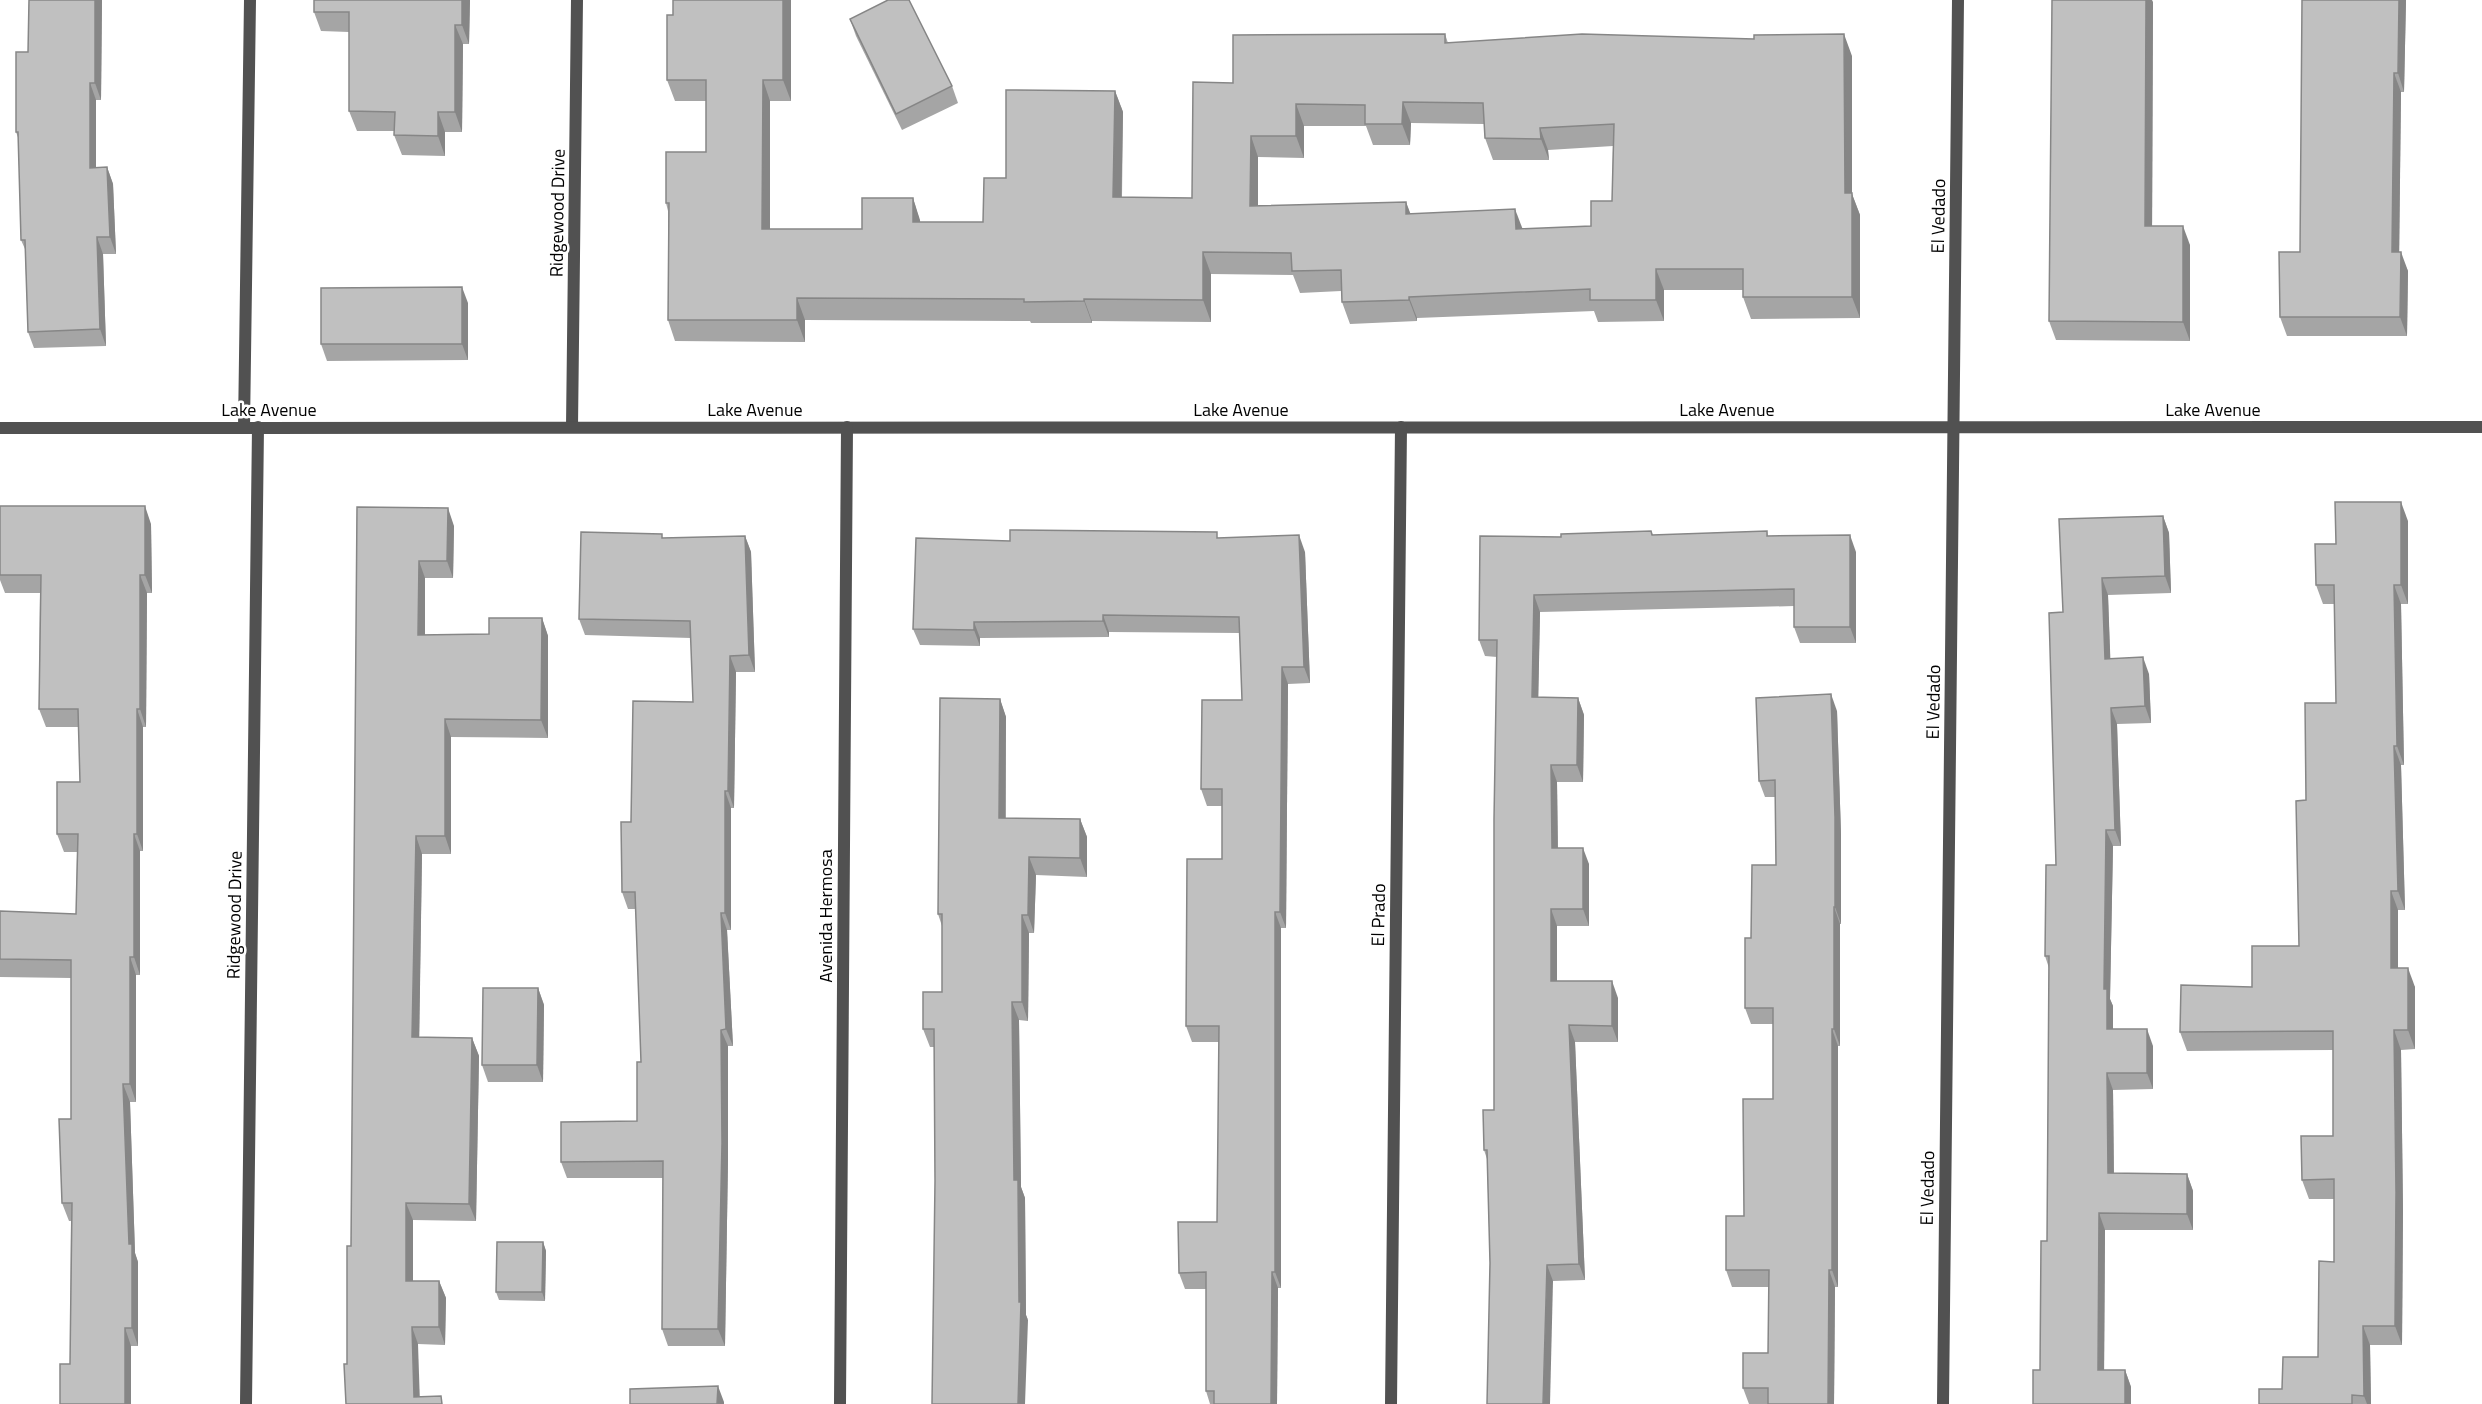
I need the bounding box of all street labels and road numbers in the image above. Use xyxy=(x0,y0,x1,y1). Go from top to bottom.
street label: Ridgewood Drive xyxy=(542,149,572,277)
street label: El Vedado xyxy=(1924,178,1952,254)
street label: Lake Avenue xyxy=(221,396,317,423)
street label: Lake Avenue xyxy=(707,396,803,423)
street label: Lake Avenue xyxy=(1193,396,1289,423)
street label: Lake Avenue xyxy=(1679,396,1775,423)
street label: Lake Avenue xyxy=(2165,396,2261,423)
street label: El Vedado xyxy=(1919,664,1947,740)
street label: Avenida Hermosa xyxy=(812,849,839,983)
street label: Ridgewood Drive xyxy=(219,851,249,979)
street label: El Prado xyxy=(1364,883,1392,947)
street label: El Vedado xyxy=(1913,1150,1941,1226)

